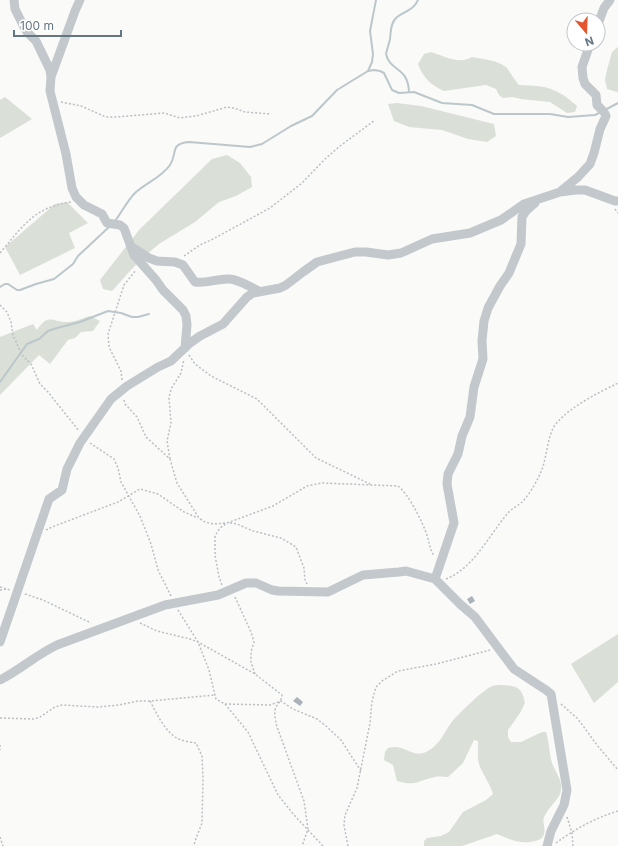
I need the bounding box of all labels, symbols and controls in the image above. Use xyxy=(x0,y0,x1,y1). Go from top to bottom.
scale bar xyxy=(14,12,121,38)
north arrow xyxy=(566,12,606,52)
text: 100 m xyxy=(20,18,54,33)
text: N xyxy=(583,33,596,49)

